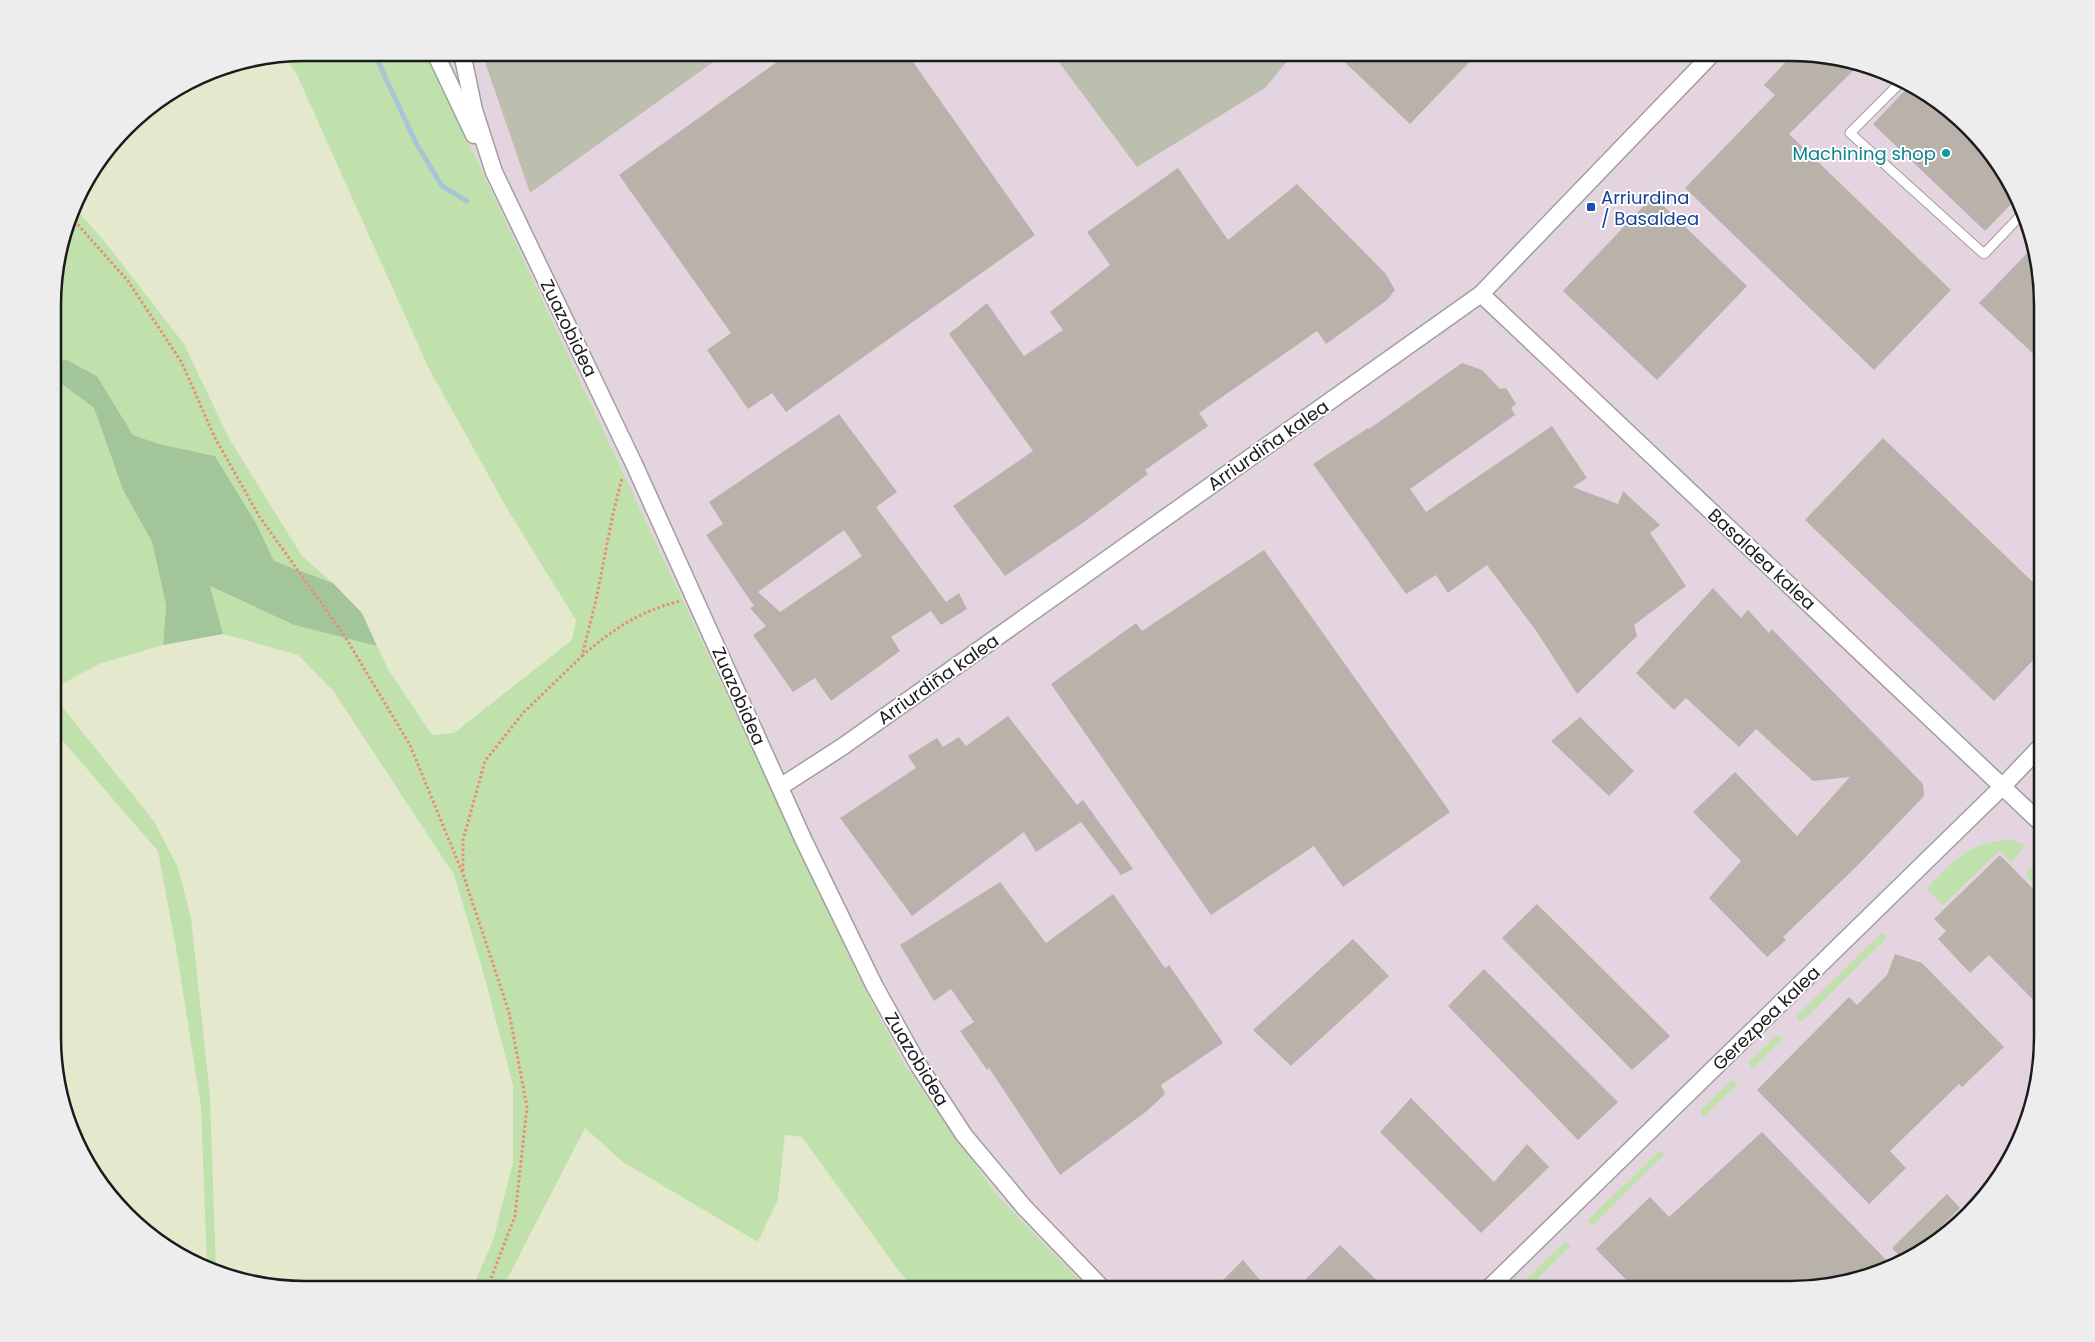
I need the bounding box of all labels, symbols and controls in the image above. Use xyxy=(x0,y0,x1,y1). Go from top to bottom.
place label: Machining shop xyxy=(1792,141,1936,166)
marker: Machining shop xyxy=(1940,147,1952,159)
place label: Arriurdina / Basaldea xyxy=(1601,185,1699,231)
marker: Arriurdina / Basaldea xyxy=(1585,201,1597,213)
street label: Zuazobidea xyxy=(535,275,603,381)
street label: Arriurdiña kalea xyxy=(1202,394,1334,496)
street label: Basaldea kalea xyxy=(1703,503,1821,615)
street label: Arriurdiña kalea xyxy=(872,628,1004,730)
street label: Zuazobidea xyxy=(706,643,772,749)
street label: Gerezpea kalea xyxy=(1707,960,1825,1076)
street label: Zuazobidea xyxy=(879,1007,955,1111)

